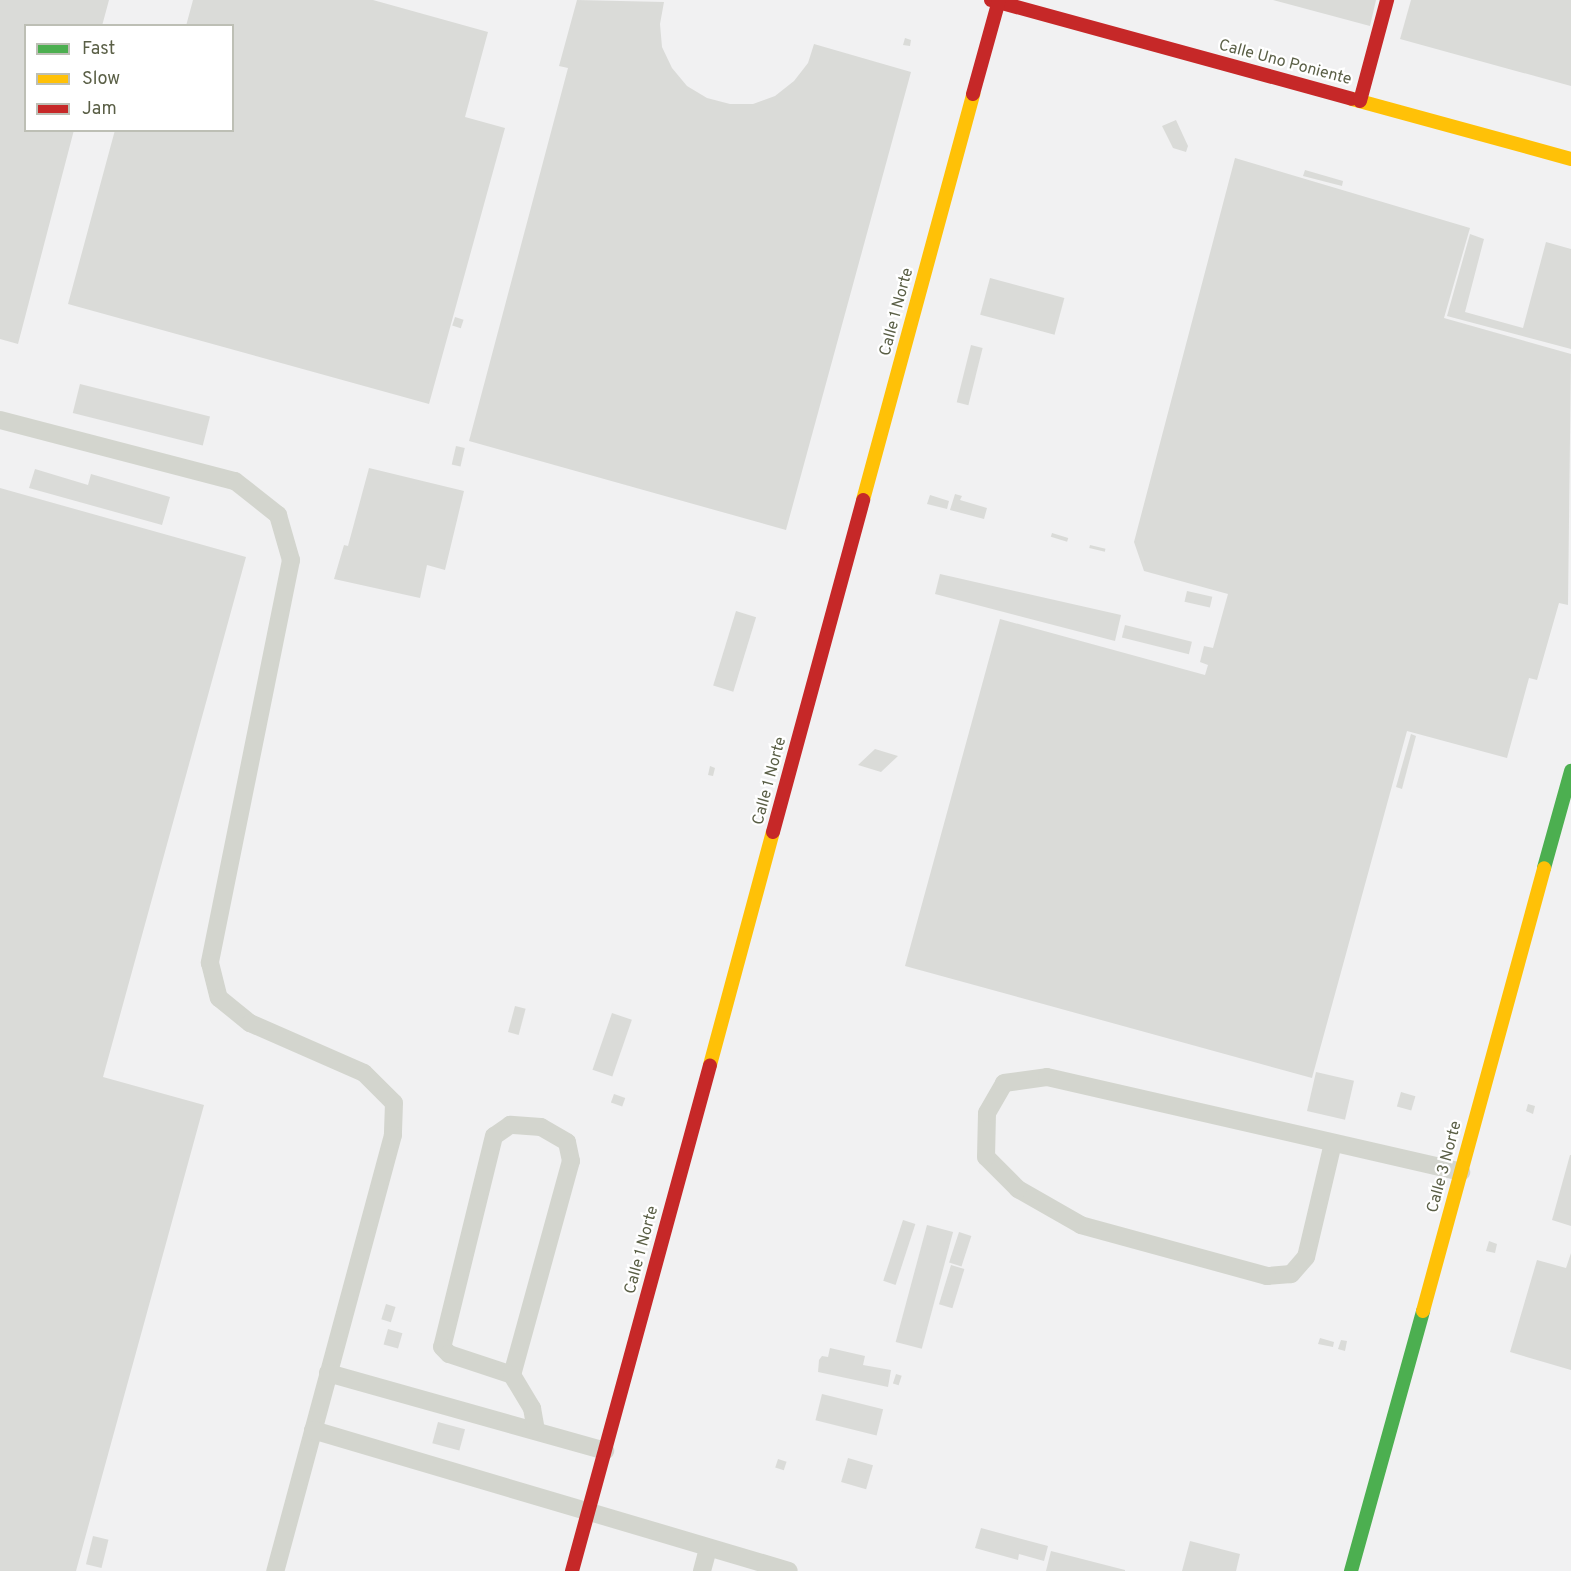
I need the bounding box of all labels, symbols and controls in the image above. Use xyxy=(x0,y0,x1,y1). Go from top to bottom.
legend xyxy=(24,24,234,132)
street label: Calle Uno Poniente xyxy=(1217,36,1353,90)
text: Fast xyxy=(82,38,115,61)
text: Slow xyxy=(82,68,120,91)
text: Jam xyxy=(82,98,117,121)
street label: Calle 1 Norte xyxy=(876,266,918,358)
street label: Calle 1 Norte xyxy=(749,735,791,827)
street label: Calle 3 Norte xyxy=(1424,1119,1466,1215)
street label: Calle 1 Norte xyxy=(621,1204,663,1296)

